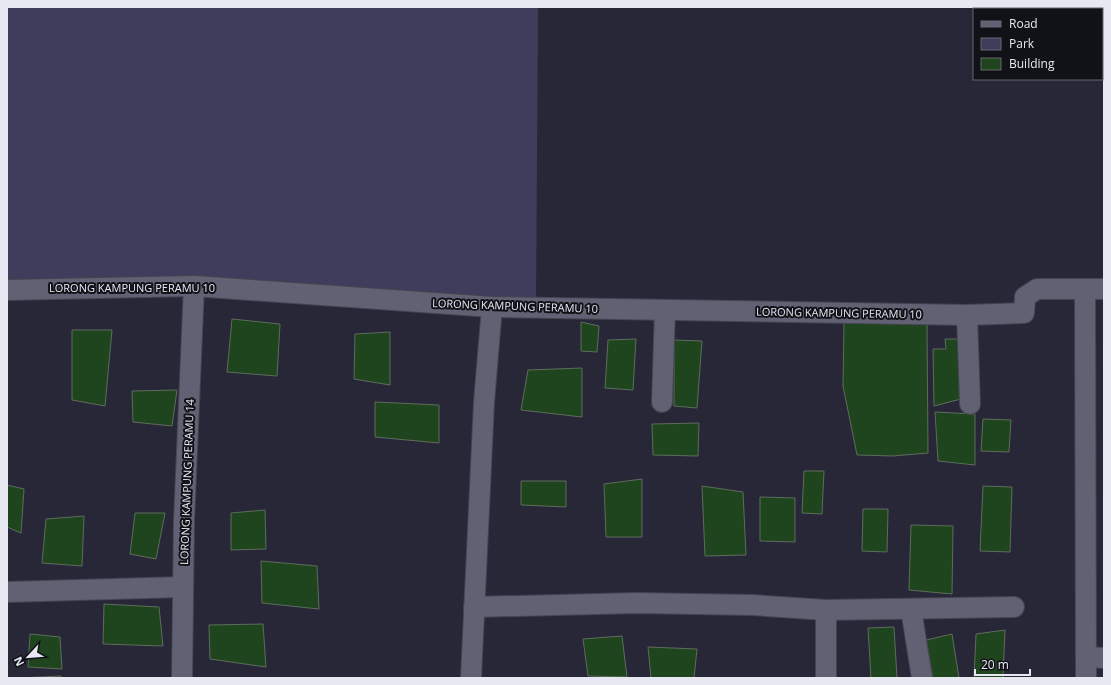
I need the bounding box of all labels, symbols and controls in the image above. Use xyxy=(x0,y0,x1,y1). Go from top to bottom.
legend xyxy=(973,8,1103,80)
text: Road xyxy=(1009,15,1038,32)
text: Park xyxy=(1009,35,1035,52)
text: Building xyxy=(1009,55,1055,72)
street label: LORONG KAMPUNG PERAMU 10 xyxy=(49,280,215,295)
street label: LORONG KAMPUNG PERAMU 10 xyxy=(432,295,598,316)
street label: LORONG KAMPUNG PERAMU 10 xyxy=(756,304,922,321)
street label: LORONG KAMPUNG PERAMU 14 xyxy=(176,398,197,565)
north arrow xyxy=(8,637,48,677)
scale bar xyxy=(975,651,1030,677)
text: N xyxy=(10,654,27,669)
text: 20 m xyxy=(981,656,1009,673)

